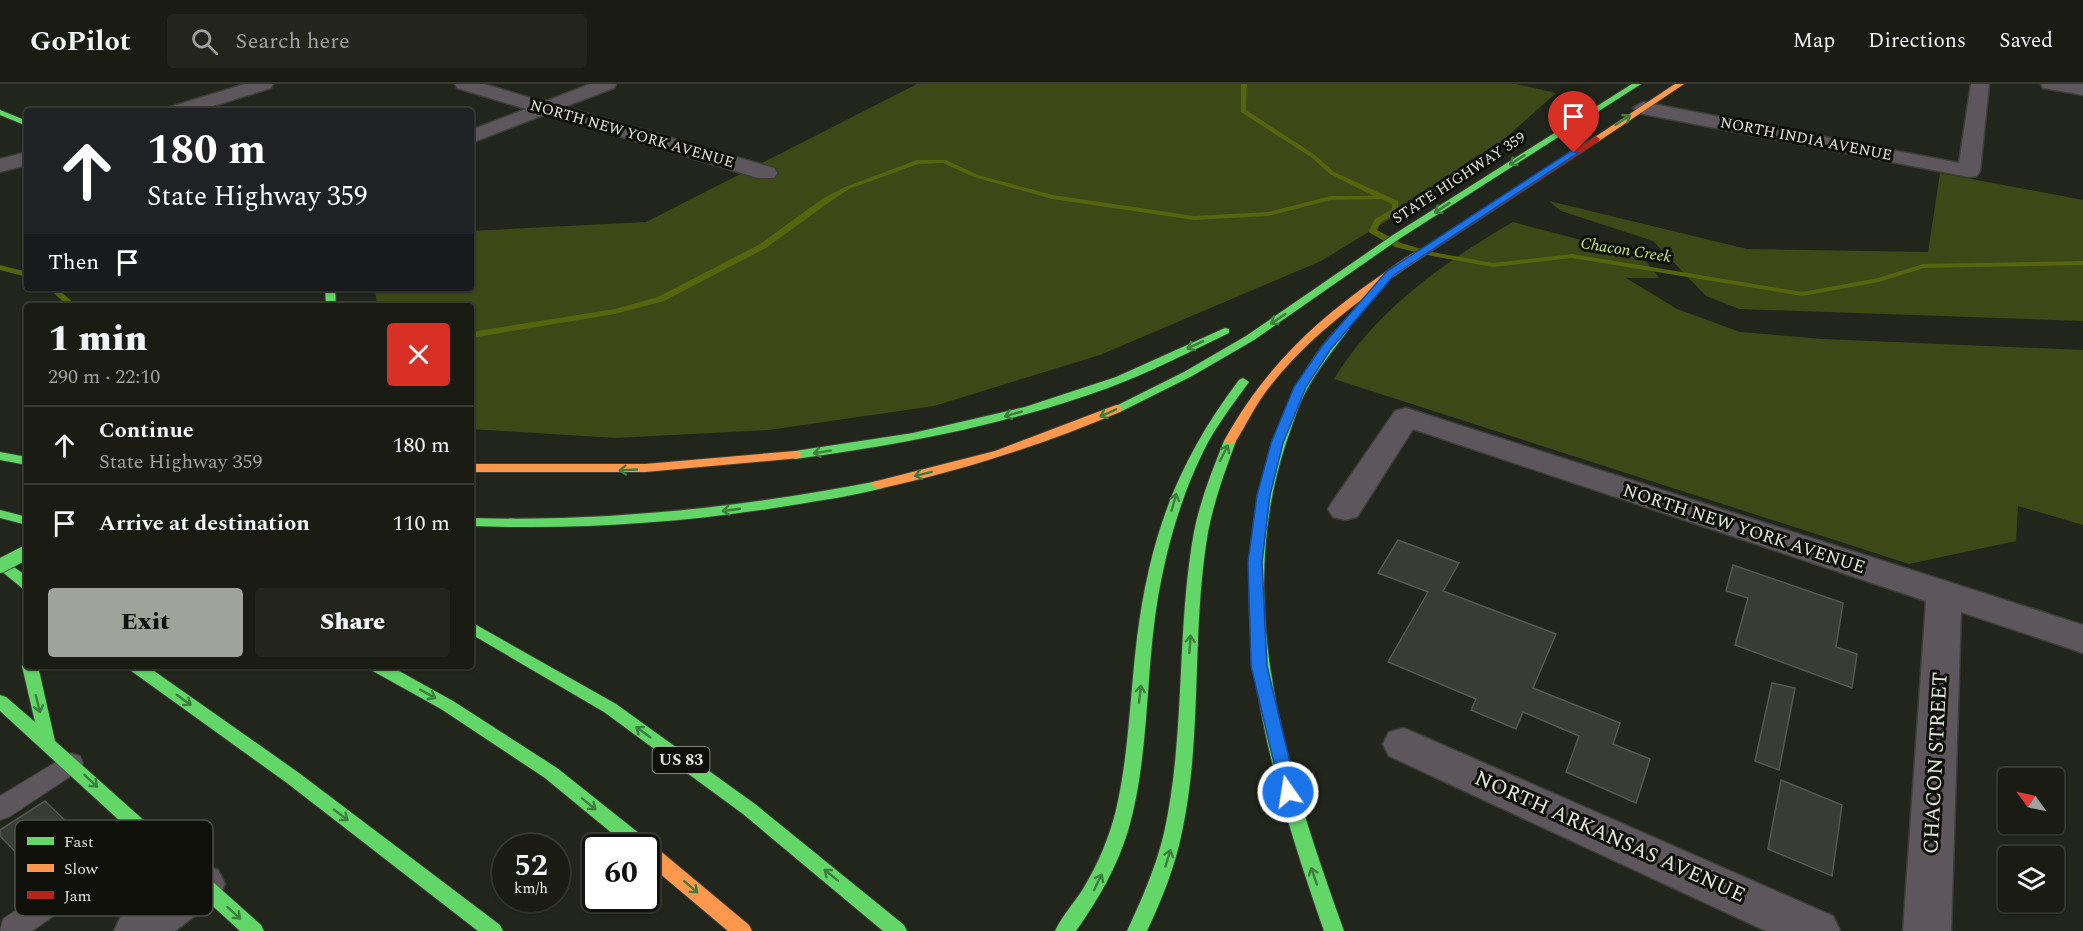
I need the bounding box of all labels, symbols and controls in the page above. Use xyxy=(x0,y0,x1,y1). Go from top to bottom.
search box xyxy=(167,14,587,68)
text: GoPilot xyxy=(30,20,131,63)
icon: search xyxy=(188,25,221,58)
text: Search here xyxy=(236,25,350,58)
text: Map xyxy=(1793,25,1835,57)
text: Directions xyxy=(1868,25,1966,57)
text: Saved xyxy=(1999,25,2053,57)
pin xyxy=(1548,91,1599,153)
street label: NORTH NEW YORK AVENUE xyxy=(527,94,737,174)
icon: arrive xyxy=(1557,100,1590,133)
street label: NORTH INDIA AVENUE xyxy=(1718,111,1894,167)
one-way arrow xyxy=(1615,114,1632,127)
text: 180 m xyxy=(147,119,266,182)
street label: STATE HIGHWAY 359 xyxy=(1388,126,1530,230)
icon: ahead xyxy=(48,132,126,210)
one-way arrow xyxy=(1509,155,1526,167)
text: State Highway 359 xyxy=(147,176,368,218)
one-way arrow xyxy=(1434,203,1451,215)
water label: Chacon Creek xyxy=(1579,231,1674,269)
text: Then xyxy=(48,246,99,279)
icon: arrive xyxy=(111,246,144,279)
text: 1 min xyxy=(48,312,148,367)
one-way arrow xyxy=(1270,314,1287,326)
button: close xyxy=(387,323,450,386)
one-way arrow xyxy=(1187,339,1205,351)
text: 290 m · 22:10 xyxy=(48,362,160,392)
one-way arrow xyxy=(1004,408,1023,420)
one-way arrow xyxy=(1099,408,1117,420)
text: Continue xyxy=(99,414,194,447)
icon: ahead xyxy=(48,429,81,462)
text: 180 m xyxy=(393,429,450,462)
one-way arrow xyxy=(1218,445,1230,462)
text: State Highway 359 xyxy=(99,447,262,477)
one-way arrow xyxy=(813,447,833,458)
one-way arrow xyxy=(619,464,639,475)
one-way arrow xyxy=(913,469,932,481)
street label: NORTH NEW YORK AVENUE xyxy=(1619,477,1869,581)
one-way arrow xyxy=(1169,493,1180,512)
one-way arrow xyxy=(722,504,741,515)
icon: arrive xyxy=(48,507,81,540)
text: Arrive at destination xyxy=(99,507,310,540)
text: 110 m xyxy=(393,507,450,540)
button: Exit xyxy=(48,588,243,657)
button: Share xyxy=(255,588,450,657)
one-way arrow xyxy=(1185,635,1196,654)
street label: CHACON STREET xyxy=(1915,671,1957,855)
one-way arrow xyxy=(1135,684,1146,704)
one-way arrow xyxy=(419,688,436,700)
one-way arrow xyxy=(32,694,44,713)
one-way arrow xyxy=(176,694,192,706)
one-way arrow xyxy=(635,726,651,738)
road number: US 83 xyxy=(652,747,710,773)
position arrow xyxy=(1256,760,1320,824)
street label: NORTH ARKANSAS AVENUE xyxy=(1469,763,1751,911)
north arrow xyxy=(1998,768,2064,834)
map controls xyxy=(1998,768,2064,912)
one-way arrow xyxy=(83,774,98,788)
one-way arrow xyxy=(581,797,596,811)
one-way arrow xyxy=(333,809,349,821)
legend xyxy=(15,820,213,916)
text: Fast xyxy=(64,830,94,854)
speed limit sign: 60 xyxy=(582,834,660,912)
text: 52 xyxy=(514,843,548,889)
button: layers xyxy=(1998,846,2064,912)
one-way arrow xyxy=(1163,849,1174,868)
text: Slow xyxy=(64,857,99,881)
one-way arrow xyxy=(1308,867,1319,886)
one-way arrow xyxy=(824,869,840,882)
one-way arrow xyxy=(1092,874,1104,892)
text: km/h xyxy=(514,877,548,900)
one-way arrow xyxy=(683,880,698,894)
text: Jam xyxy=(64,884,92,908)
one-way arrow xyxy=(226,906,241,920)

